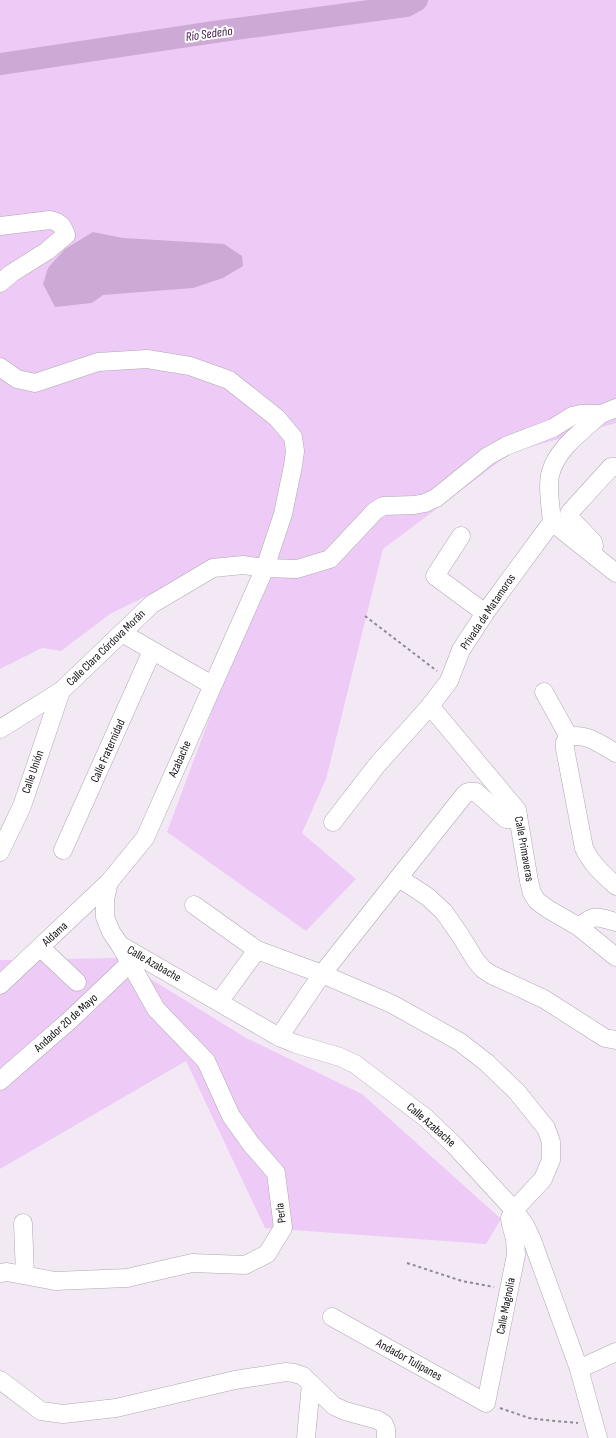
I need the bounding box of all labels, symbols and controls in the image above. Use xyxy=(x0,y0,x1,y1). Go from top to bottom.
water label: Río Sedeño xyxy=(185,23,234,45)
street label: Privada de Matamoros xyxy=(457,571,519,653)
street label: Calle Clara Córdova Morán xyxy=(63,607,149,689)
street label: Calle Fraternidad xyxy=(87,717,129,785)
street label: Azabache xyxy=(165,738,195,781)
street label: Calle Unión xyxy=(19,748,47,796)
street label: Calle Primaveras xyxy=(511,815,537,883)
street label: Aldama xyxy=(38,918,71,950)
street label: Calle Azabache xyxy=(124,943,184,986)
street label: Andador 20 de Mayo xyxy=(30,990,101,1056)
street label: Calle Azabache xyxy=(403,1100,459,1150)
street label: Perla xyxy=(272,1202,290,1224)
street label: Calle Magnolia xyxy=(493,1276,519,1336)
street label: Andador Tulipanes xyxy=(373,1335,445,1384)

